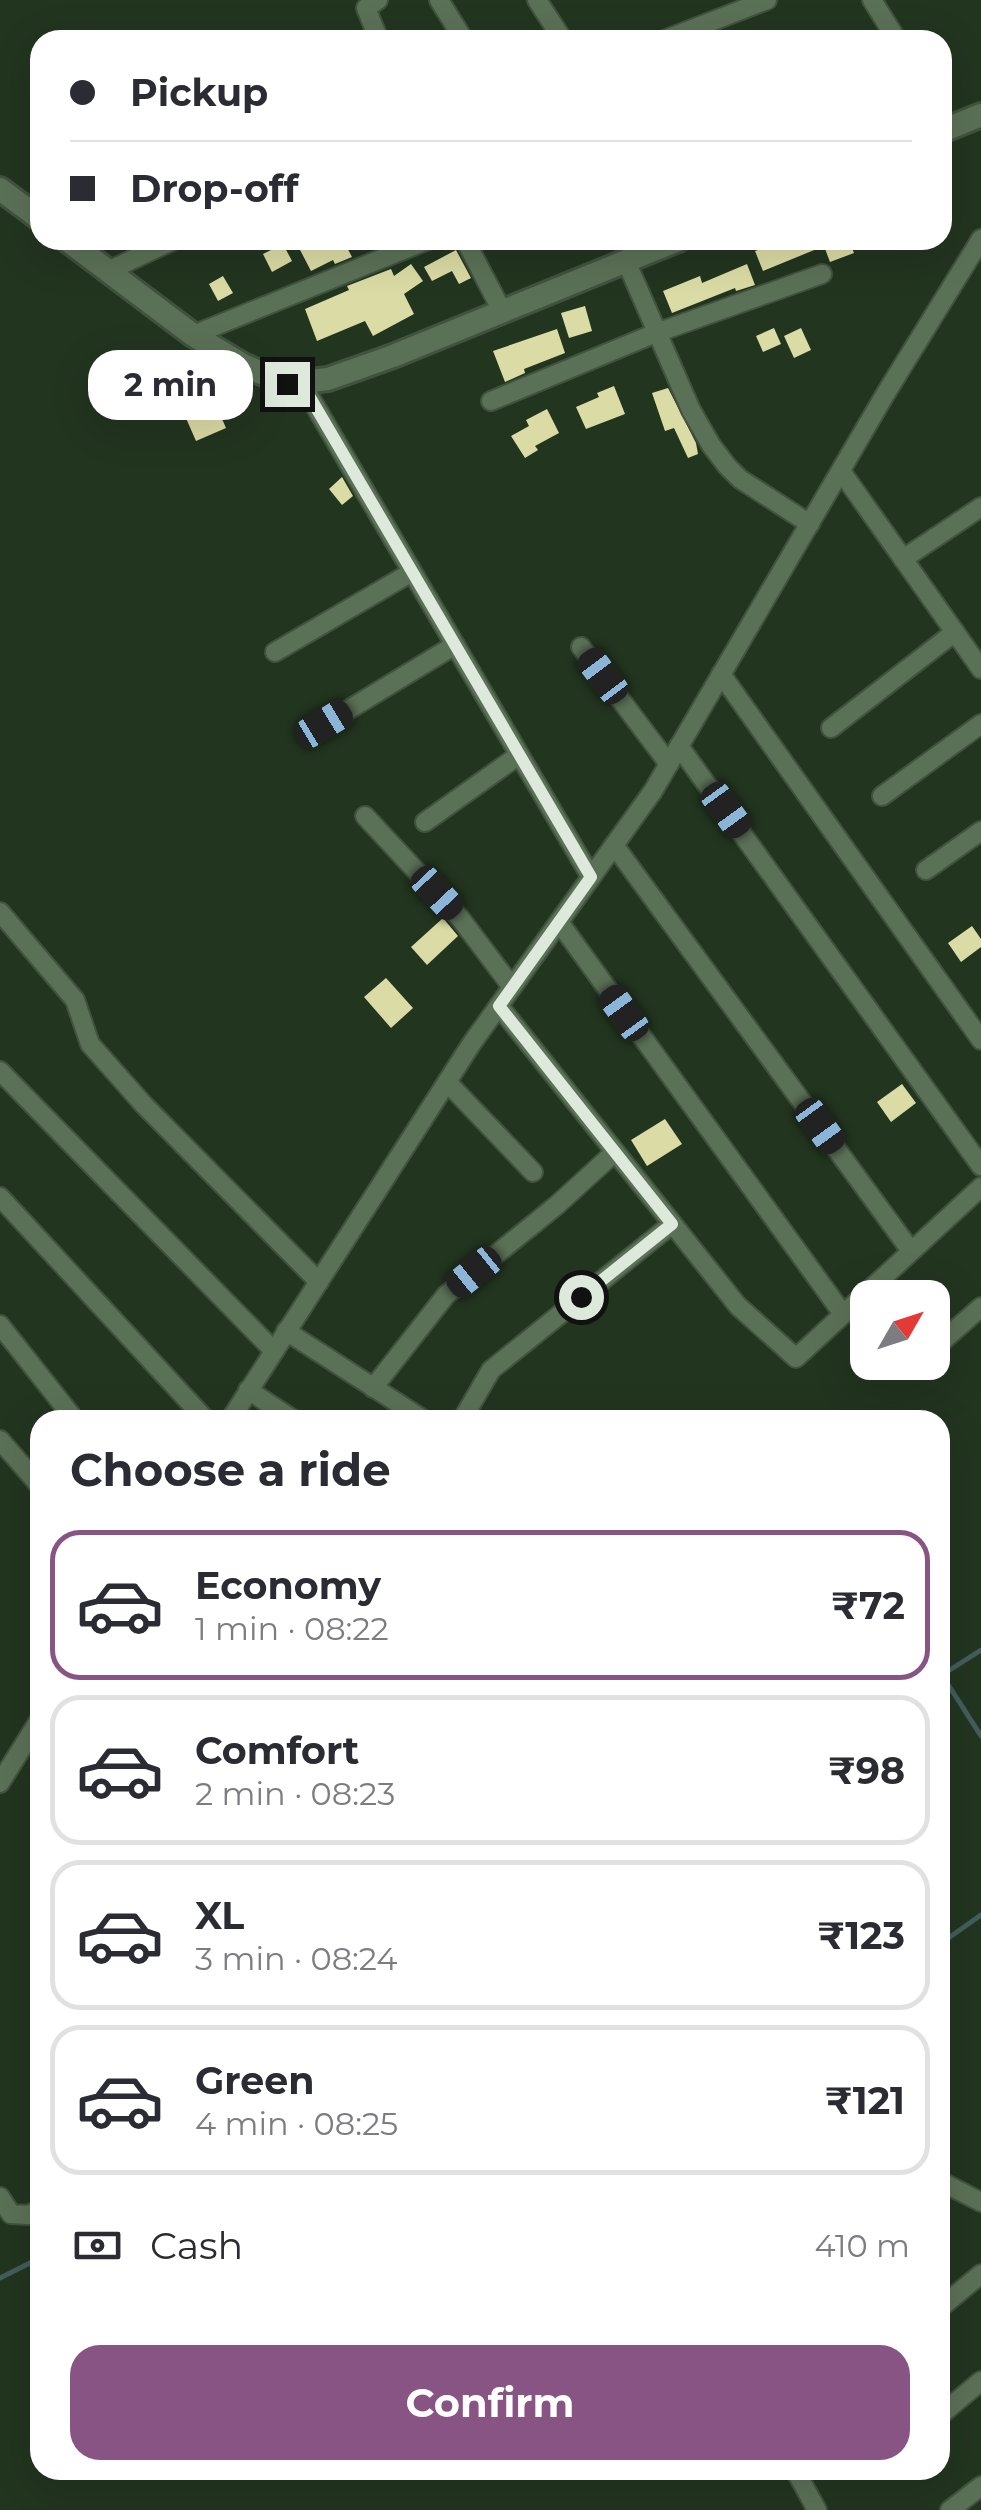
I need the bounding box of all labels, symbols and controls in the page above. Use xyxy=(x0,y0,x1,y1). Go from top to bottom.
text: Pickup xyxy=(130,69,268,116)
text: Drop-off xyxy=(130,165,299,212)
callout: 2 min xyxy=(87,349,252,419)
route end xyxy=(265,362,310,407)
text: 2 min xyxy=(124,365,217,404)
car xyxy=(573,643,633,709)
car xyxy=(291,696,357,752)
car xyxy=(696,777,756,843)
car xyxy=(406,861,468,925)
car xyxy=(594,980,654,1046)
car xyxy=(790,1093,850,1159)
car xyxy=(441,1241,507,1303)
route start xyxy=(559,1275,604,1320)
north arrow xyxy=(850,1280,950,1380)
map controls xyxy=(850,1280,950,1380)
text: Choose a ride xyxy=(70,1442,391,1497)
icon: car xyxy=(75,1560,165,1650)
text: Economy xyxy=(195,1562,381,1609)
text: ₹72 xyxy=(831,1582,905,1629)
text: 1 min · 08:22 xyxy=(195,1609,389,1648)
icon: car xyxy=(75,1725,165,1815)
text: Comfort xyxy=(195,1727,359,1774)
text: ₹98 xyxy=(828,1747,905,1794)
text: 2 min · 08:23 xyxy=(195,1774,395,1813)
icon: car xyxy=(75,1890,165,1980)
text: XL xyxy=(195,1892,244,1939)
text: ₹123 xyxy=(817,1912,905,1959)
text: 3 min · 08:24 xyxy=(195,1939,397,1978)
icon: car xyxy=(75,2055,165,2145)
text: Green xyxy=(195,2057,315,2104)
text: ₹121 xyxy=(825,2077,905,2124)
text: 4 min · 08:25 xyxy=(195,2104,398,2143)
icon: cash xyxy=(70,2218,125,2273)
text: Cash xyxy=(150,2222,243,2269)
text: 410 m xyxy=(815,2226,910,2265)
button: Confirm xyxy=(70,2345,910,2460)

